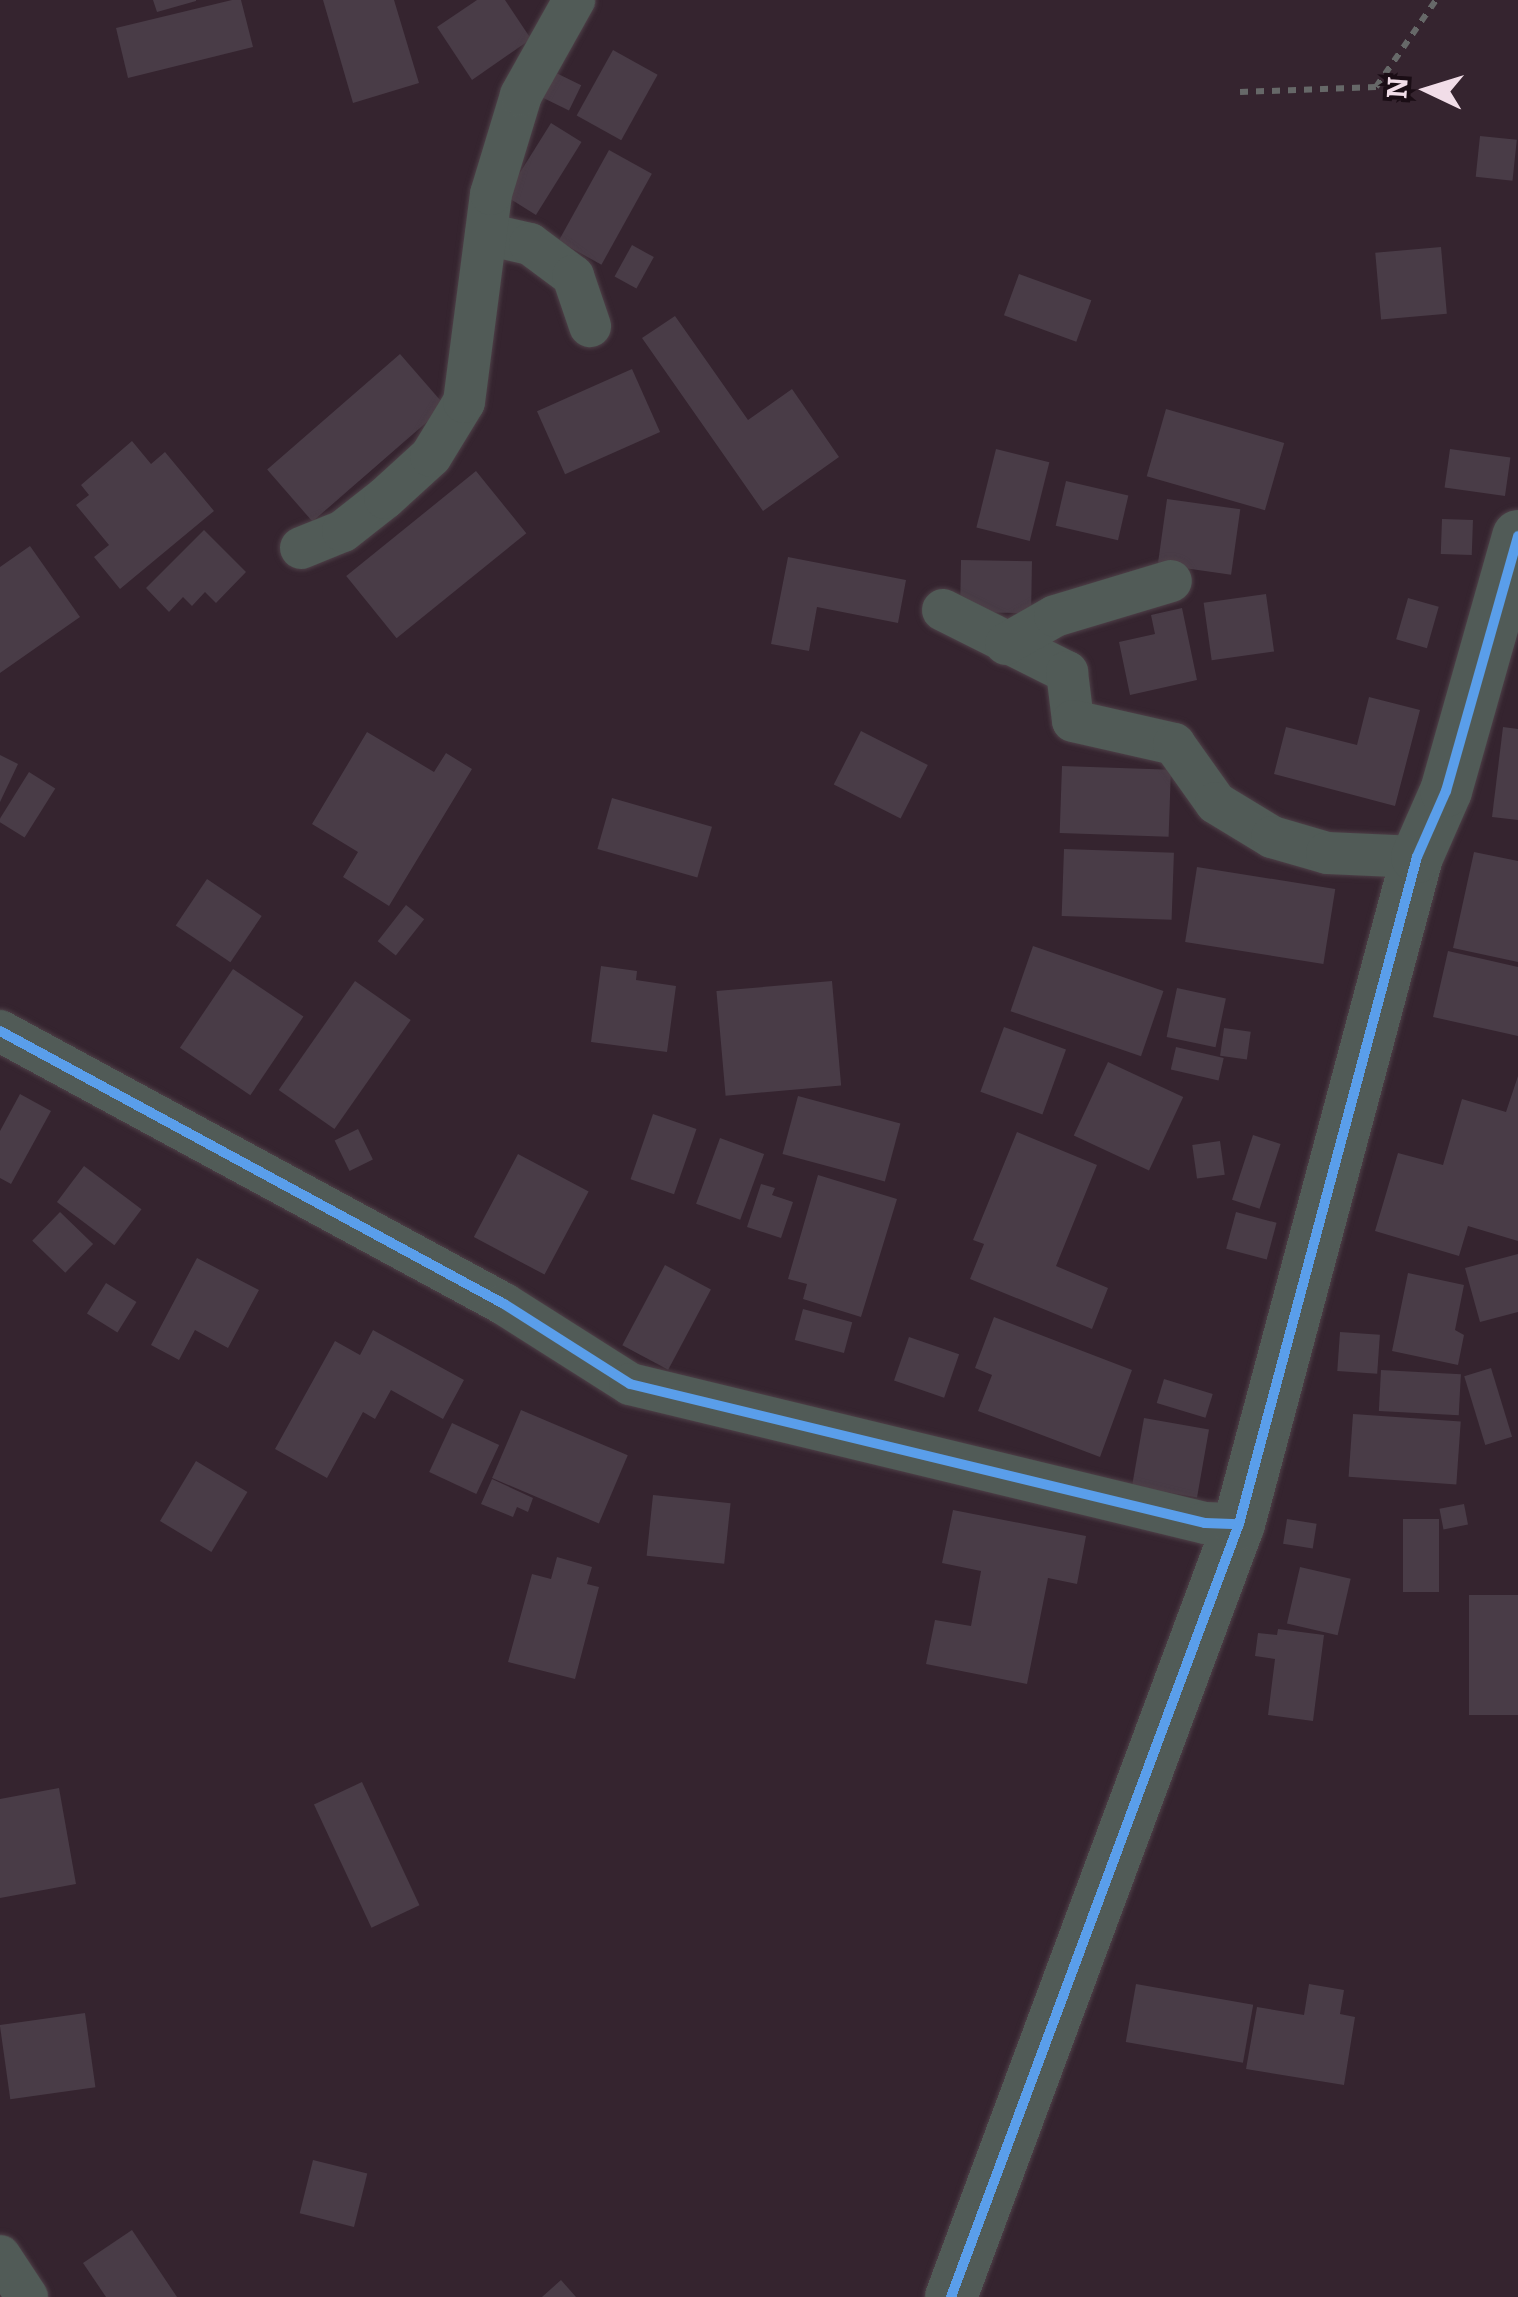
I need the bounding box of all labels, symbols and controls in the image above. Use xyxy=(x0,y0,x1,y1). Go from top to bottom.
north arrow xyxy=(1378,40,1478,140)
text: N xyxy=(1380,76,1415,100)

